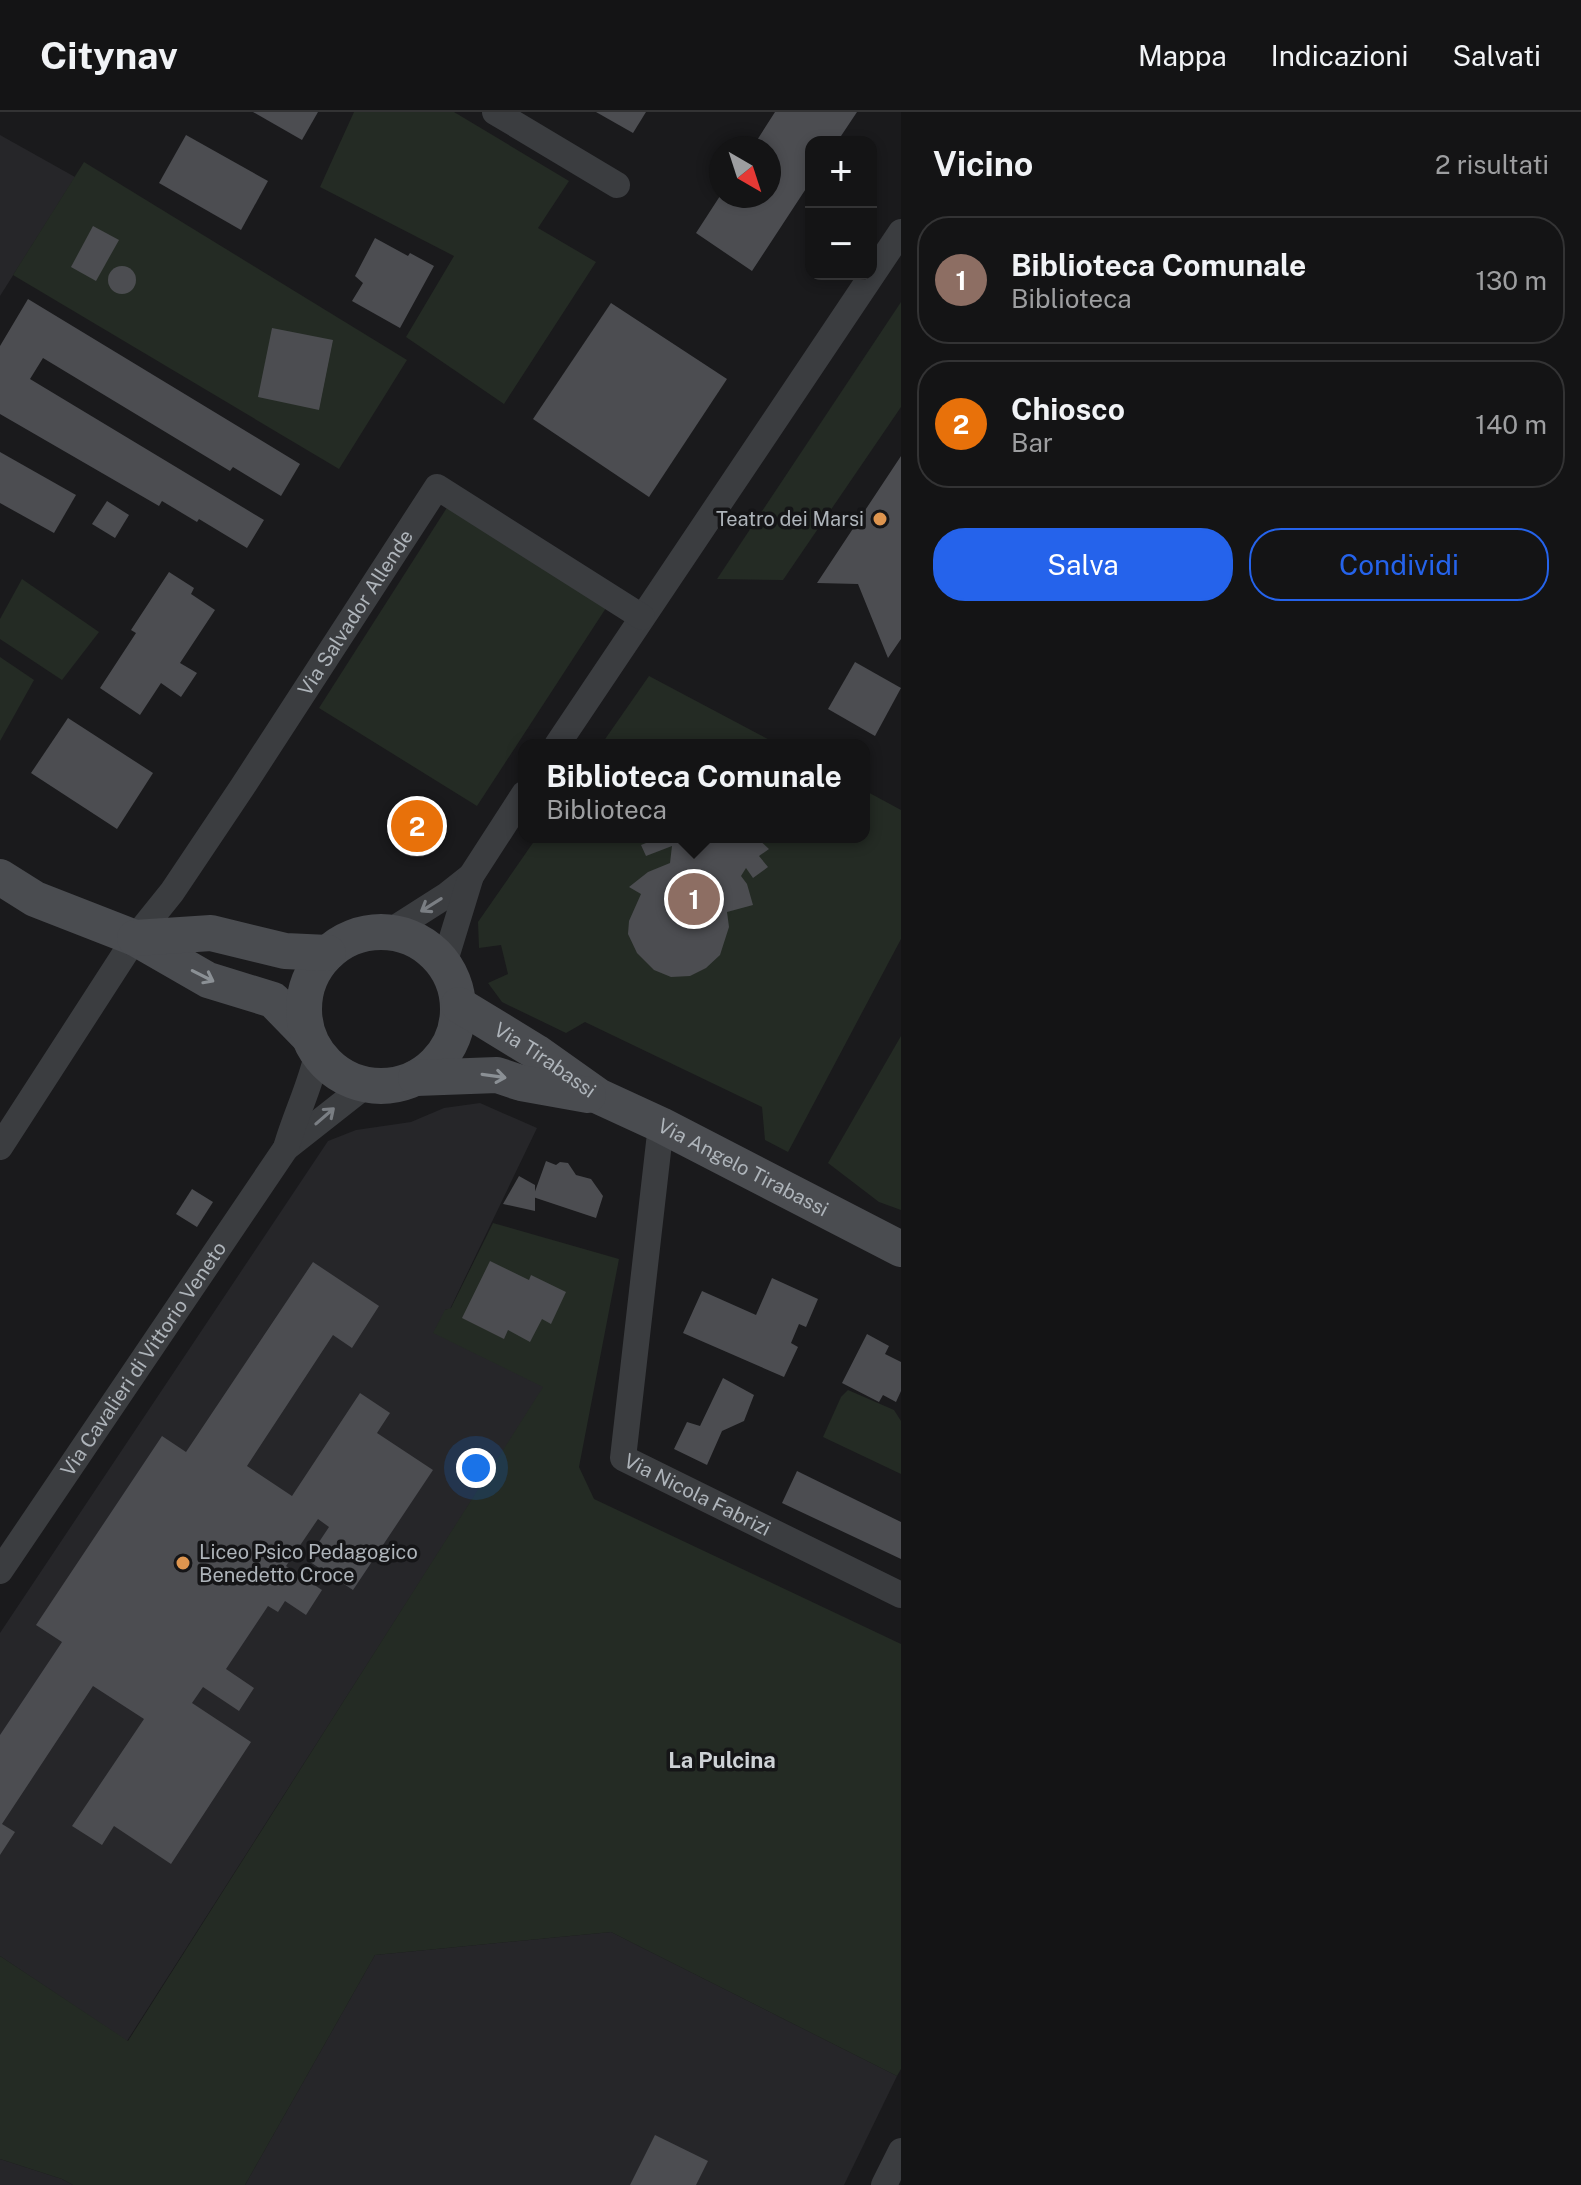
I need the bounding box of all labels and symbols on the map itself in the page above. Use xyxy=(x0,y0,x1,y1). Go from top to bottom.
north arrow xyxy=(709,136,781,208)
place label: Teatro dei Marsi xyxy=(716,507,864,531)
marker: Teatro dei Marsi xyxy=(871,510,889,528)
street label: Via Salvador Allende xyxy=(293,525,418,700)
pin: 2 xyxy=(391,796,443,856)
pin: 1 xyxy=(668,869,720,929)
one-way arrow xyxy=(420,897,442,914)
one-way arrow xyxy=(191,969,215,984)
street label: Via Tirabassi xyxy=(490,1017,601,1103)
one-way arrow xyxy=(480,1069,507,1084)
one-way arrow xyxy=(315,1107,335,1125)
street label: Via Angelo Tirabassi xyxy=(654,1113,832,1221)
street label: Via Cavalieri di Vittorio Veneto xyxy=(56,1237,231,1481)
your location xyxy=(456,1448,496,1488)
street label: Via Nicola Fabrizi xyxy=(620,1448,775,1541)
place label: Liceo Psico Pedagogico Benedetto Croce xyxy=(199,1540,418,1587)
marker: Liceo Psico Pedagogico Benedetto Croce xyxy=(174,1554,192,1572)
district label: La Pulcina xyxy=(668,1747,776,1773)

